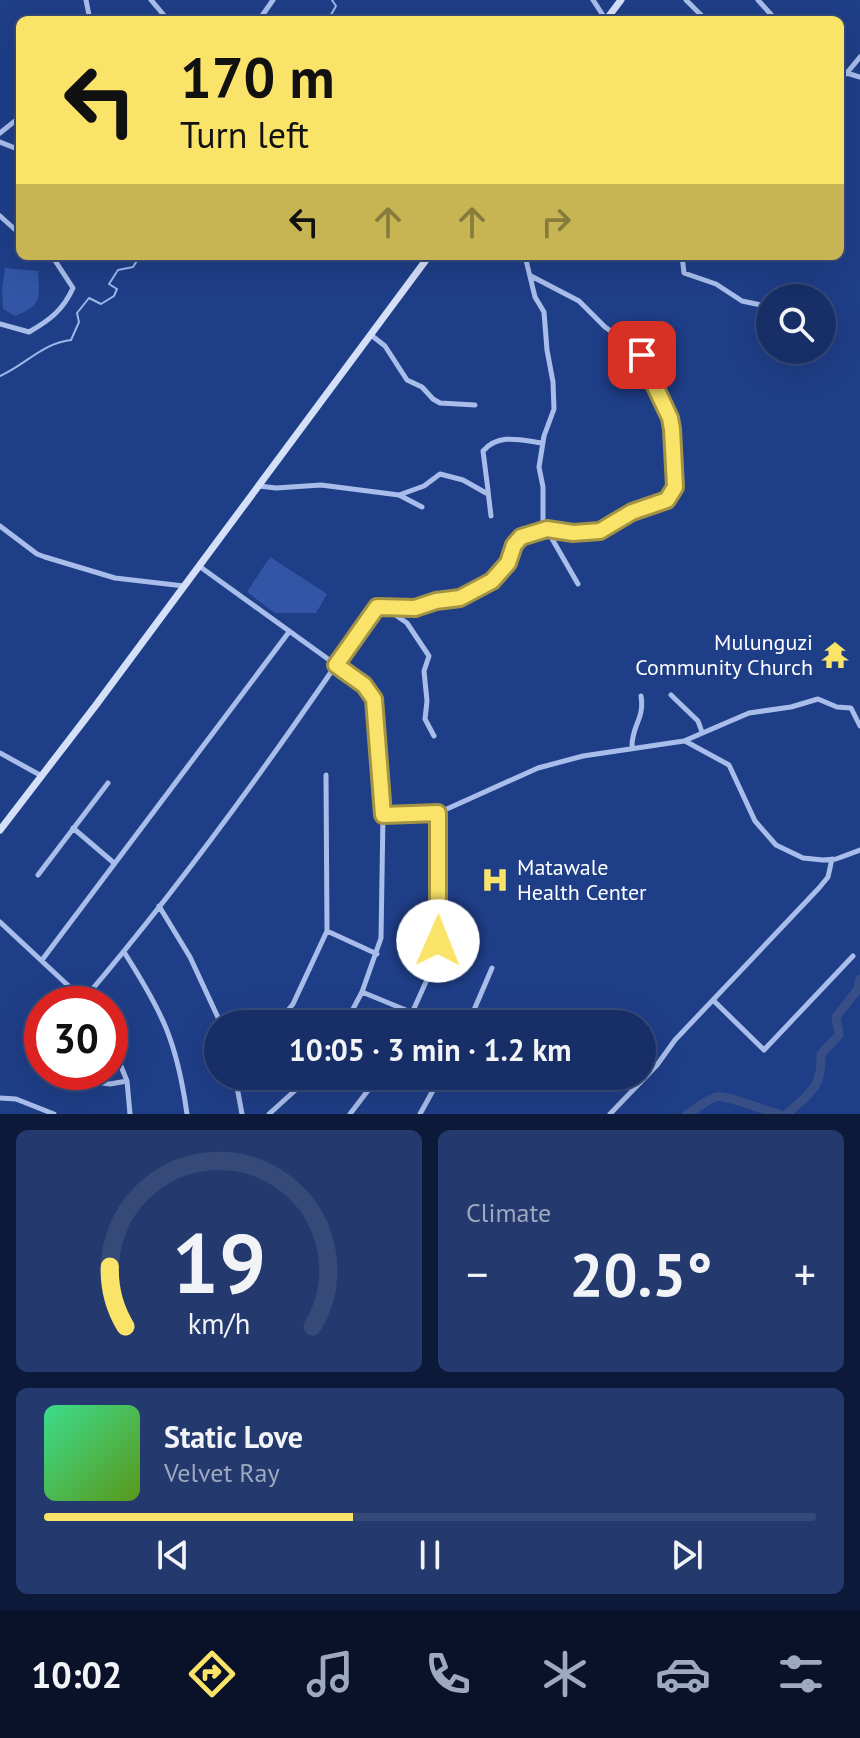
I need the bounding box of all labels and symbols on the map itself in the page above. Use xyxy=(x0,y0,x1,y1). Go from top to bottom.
pin xyxy=(608,321,676,389)
place label: Mulunguzi Community Church xyxy=(635,628,813,681)
temple icon: Mulunguzi Community Church xyxy=(820,640,850,670)
place label: Matawale Health Center xyxy=(517,853,647,906)
hospital icon: Matawale Health Center xyxy=(480,865,510,895)
position arrow xyxy=(396,899,480,983)
speed limit sign: 30 xyxy=(24,986,128,1090)

